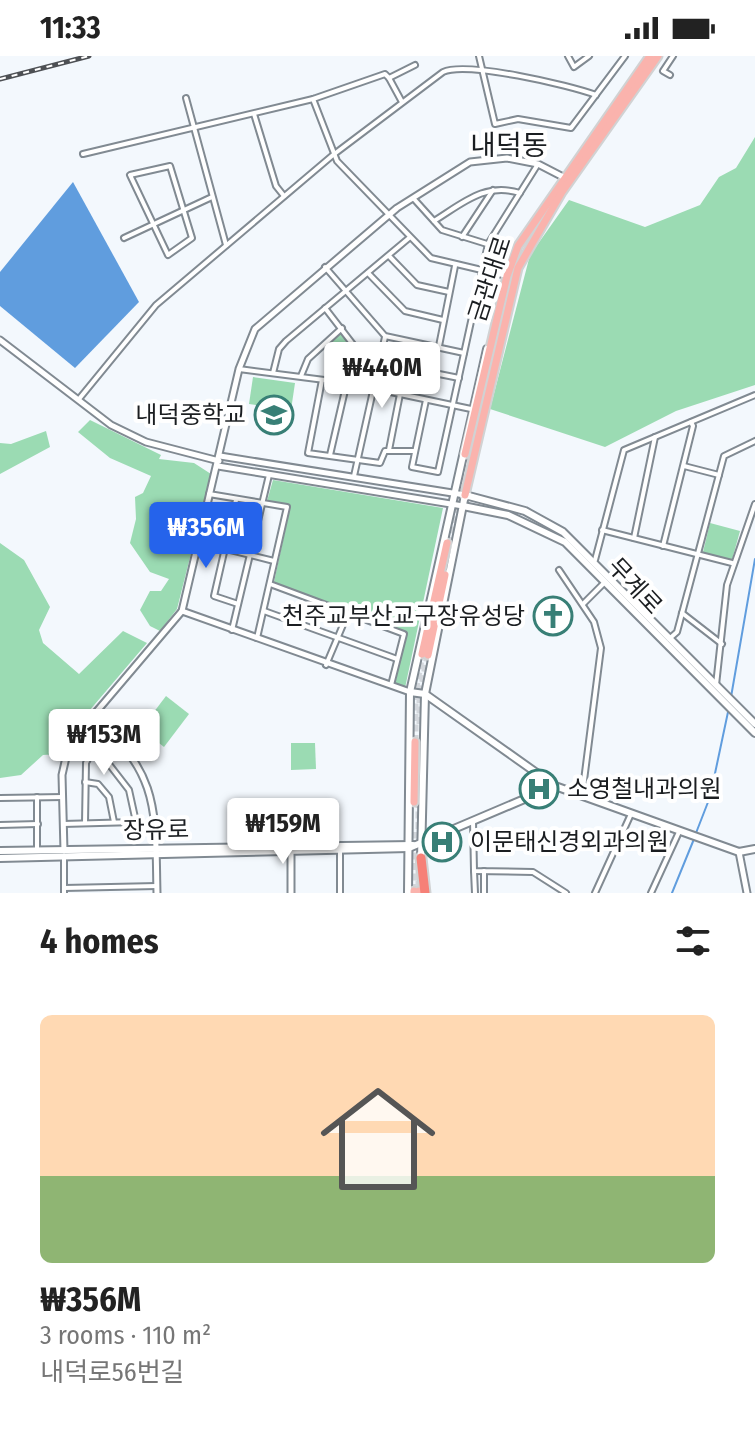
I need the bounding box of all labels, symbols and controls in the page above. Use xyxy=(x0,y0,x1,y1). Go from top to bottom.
text: 11:33 xyxy=(40,10,101,46)
district label: 내덕동 xyxy=(470,129,548,162)
street label: 금관대로 xyxy=(463,233,517,325)
pin: ₩440M xyxy=(326,342,438,410)
text: ₩440M xyxy=(342,352,422,383)
school or university icon: 내덕중학교 xyxy=(253,394,295,436)
place label: 내덕중학교 xyxy=(136,401,246,429)
pin: ₩356M xyxy=(150,502,262,570)
text: ₩356M xyxy=(167,512,245,543)
street label: 무계로 xyxy=(602,552,668,620)
church icon: 천주교부산교구장유성당 xyxy=(532,595,574,637)
place label: 천주교부산교구장유성당 xyxy=(282,602,525,630)
pin: ₩153M xyxy=(48,709,160,777)
text: ₩153M xyxy=(67,719,141,750)
hospital icon: 소영철내과의원 xyxy=(518,768,560,810)
place label: 소영철내과의원 xyxy=(567,775,722,803)
pin: ₩159M xyxy=(227,798,339,866)
text: ₩159M xyxy=(245,808,321,839)
street label: 장유로 xyxy=(123,815,189,845)
hospital icon: 이문태신경외과의원 xyxy=(421,821,463,863)
place label: 이문태신경외과의원 xyxy=(470,828,669,856)
icon: filters xyxy=(671,919,715,963)
text: 4 homes xyxy=(40,921,159,962)
icon: home xyxy=(306,1067,450,1211)
text: ₩356M xyxy=(40,1279,141,1320)
text: 3 rooms · 110 m² xyxy=(40,1320,211,1351)
text: 내덕로56번길 xyxy=(40,1357,184,1388)

